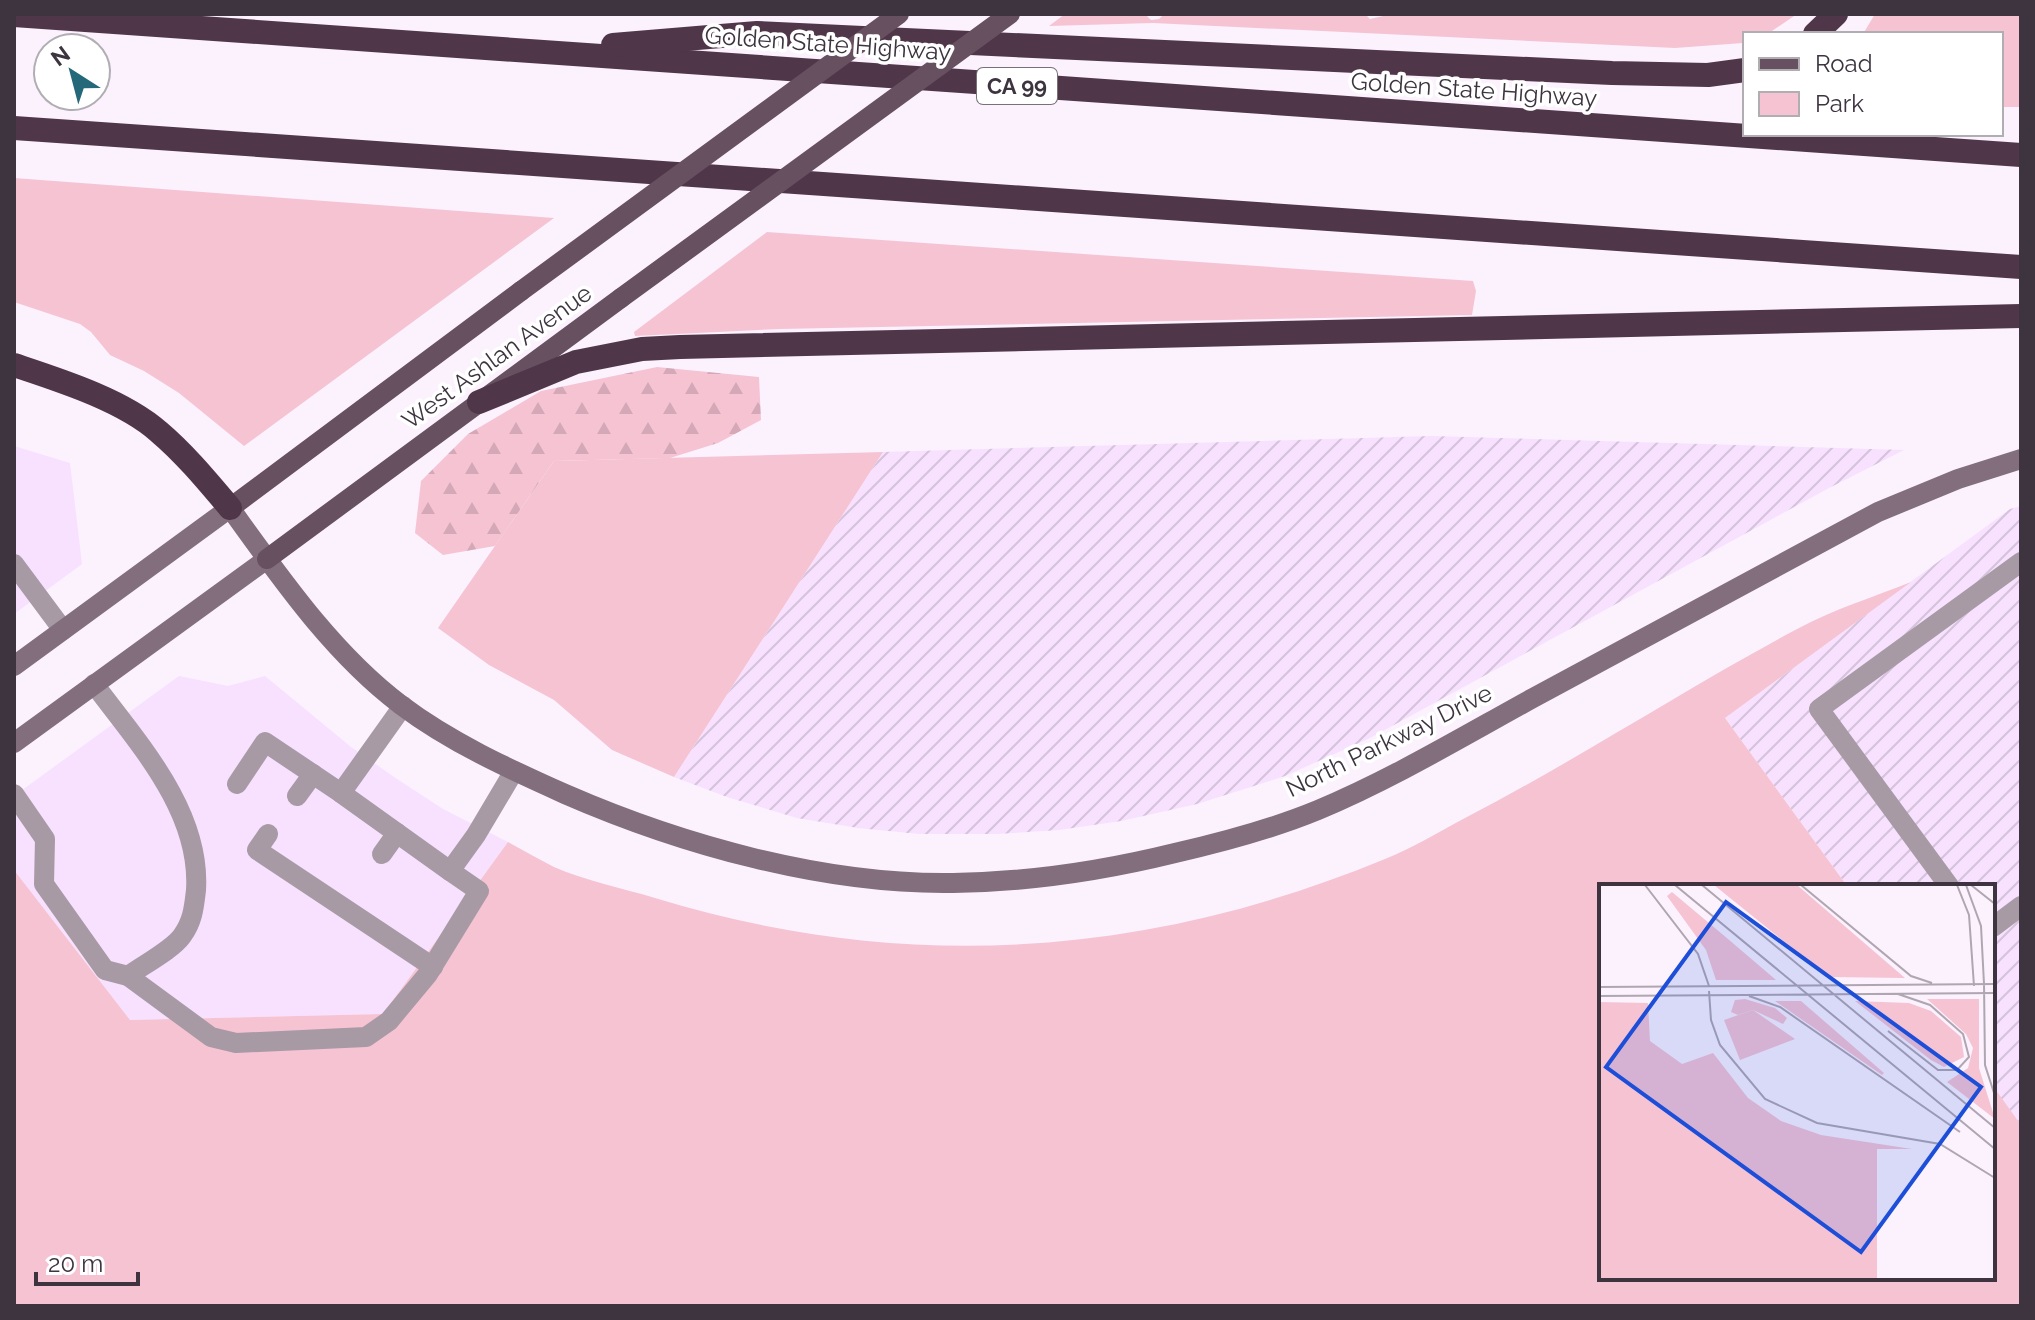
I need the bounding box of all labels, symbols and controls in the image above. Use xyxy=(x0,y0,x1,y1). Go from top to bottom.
street label: Golden State Highway xyxy=(704,20,952,67)
north arrow xyxy=(32,32,112,112)
legend xyxy=(1743,32,2003,136)
text: N xyxy=(46,40,75,71)
text: Road xyxy=(1815,49,1873,78)
street label: Golden State Highway xyxy=(1350,66,1598,113)
road number: CA 99 xyxy=(977,68,1057,104)
text: Park xyxy=(1815,89,1864,118)
street label: West Ashlan Avenue xyxy=(396,278,597,435)
street label: North Parkway Drive xyxy=(1281,678,1497,803)
inset map xyxy=(1599,884,1995,1280)
scale bar xyxy=(36,1236,138,1286)
text: 20 m xyxy=(48,1249,103,1278)

